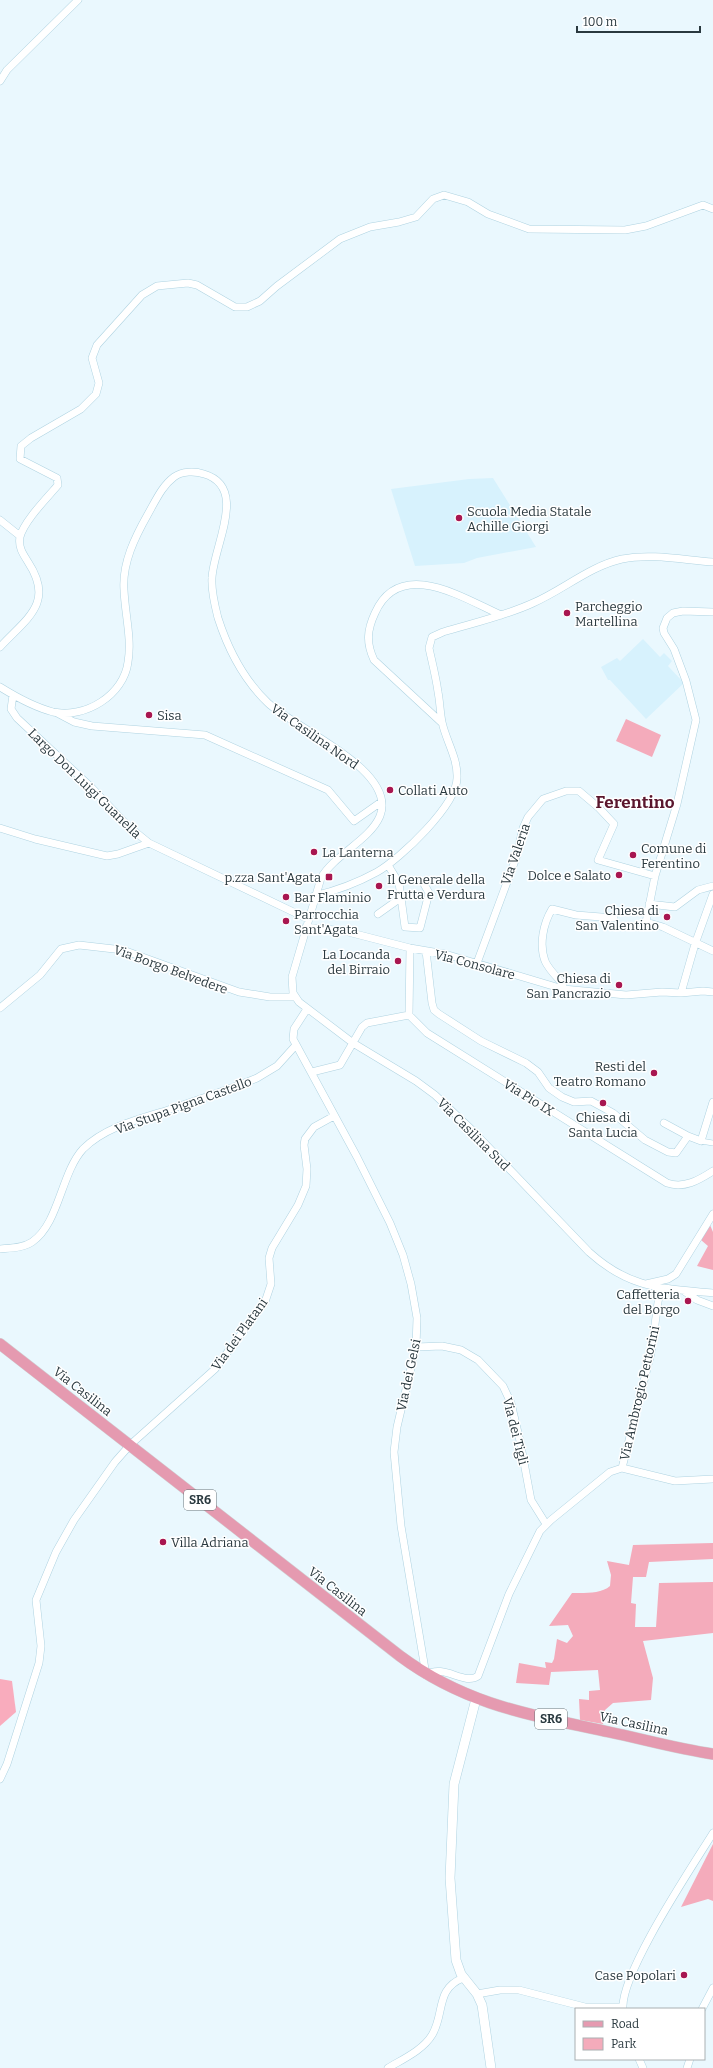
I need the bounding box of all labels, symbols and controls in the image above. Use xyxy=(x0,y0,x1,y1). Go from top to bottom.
scale bar xyxy=(577,8,700,34)
text: 100 m xyxy=(583,15,618,29)
place label: Scuola Media Statale Achille Giorgi xyxy=(467,504,591,534)
marker: Scuola Media Statale Achille Giorgi xyxy=(454,513,464,523)
place label: Parcheggio Martellina xyxy=(575,599,642,629)
marker: Parcheggio Martellina xyxy=(562,608,572,618)
street label: Via Casilina Nord xyxy=(268,701,362,772)
place label: Sisa xyxy=(157,708,182,723)
marker: Sisa xyxy=(144,710,154,720)
street label: Largo Don Luigi Guanella xyxy=(25,725,144,841)
place label: Collati Auto xyxy=(398,783,468,798)
marker: Collati Auto xyxy=(385,785,395,795)
district label: Ferentino xyxy=(595,792,675,813)
street label: Via Valeria xyxy=(498,821,533,887)
place label: Comune di Ferentino xyxy=(641,841,707,871)
place label: La Lanterna xyxy=(322,845,394,860)
marker: La Lanterna xyxy=(309,847,319,857)
marker: Comune di Ferentino xyxy=(628,850,638,860)
place label: Dolce e Salato xyxy=(527,868,611,883)
place label: p.zza Sant'Agata xyxy=(224,870,321,885)
marker: Dolce e Salato xyxy=(614,870,624,880)
marker: p.zza Sant'Agata xyxy=(324,872,334,882)
place label: Il Generale della Frutta e Verdura xyxy=(387,872,485,902)
marker: Il Generale della Frutta e Verdura xyxy=(374,881,384,891)
place label: Bar Flaminio xyxy=(294,890,371,905)
marker: Bar Flaminio xyxy=(281,892,291,902)
place label: Chiesa di San Valentino xyxy=(575,903,659,933)
place label: Parrocchia Sant'Agata xyxy=(294,907,359,937)
marker: Chiesa di San Valentino xyxy=(662,912,672,922)
marker: Parrocchia Sant'Agata xyxy=(281,916,291,926)
street label: Via Borgo Belvedere xyxy=(112,942,230,997)
place label: La Locanda del Birraio xyxy=(322,947,390,977)
street label: Via Consolare xyxy=(433,947,517,982)
marker: La Locanda del Birraio xyxy=(393,956,403,966)
place label: Chiesa di San Pancrazio xyxy=(526,971,611,1001)
marker: Chiesa di San Pancrazio xyxy=(614,980,624,990)
place label: Resti del Teatro Romano xyxy=(554,1059,646,1089)
marker: Resti del Teatro Romano xyxy=(649,1068,659,1078)
street label: Via Stupa Pigna Castello xyxy=(113,1074,254,1137)
street label: Via Pio IX xyxy=(501,1076,557,1119)
street label: Via Casilina Sud xyxy=(434,1095,513,1174)
marker: Chiesa di Santa Lucia xyxy=(598,1098,608,1108)
place label: Chiesa di Santa Lucia xyxy=(568,1110,638,1140)
place label: Caffetteria del Borgo xyxy=(616,1287,680,1317)
street label: Via dei Platani xyxy=(208,1295,271,1373)
marker: Caffetteria del Borgo xyxy=(683,1296,693,1306)
street label: Via Ambrogio Pettorini xyxy=(617,1324,662,1462)
street label: Via dei Gelsi xyxy=(393,1337,424,1413)
street label: Via Casilina xyxy=(50,1364,115,1419)
street label: Via dei Tigli xyxy=(500,1396,531,1467)
road number: SR6 xyxy=(184,1490,216,1510)
place label: Villa Adriana xyxy=(171,1535,249,1550)
marker: Villa Adriana xyxy=(158,1537,168,1547)
street label: Via Casilina xyxy=(305,1564,370,1619)
road number: SR6 xyxy=(535,1709,567,1729)
street label: Via Casilina xyxy=(598,1709,670,1738)
place label: Case Popolari xyxy=(594,1968,676,1983)
marker: Case Popolari xyxy=(679,1970,689,1980)
legend xyxy=(575,2008,705,2060)
text: Road xyxy=(611,2017,639,2031)
text: Park xyxy=(611,2037,637,2051)

